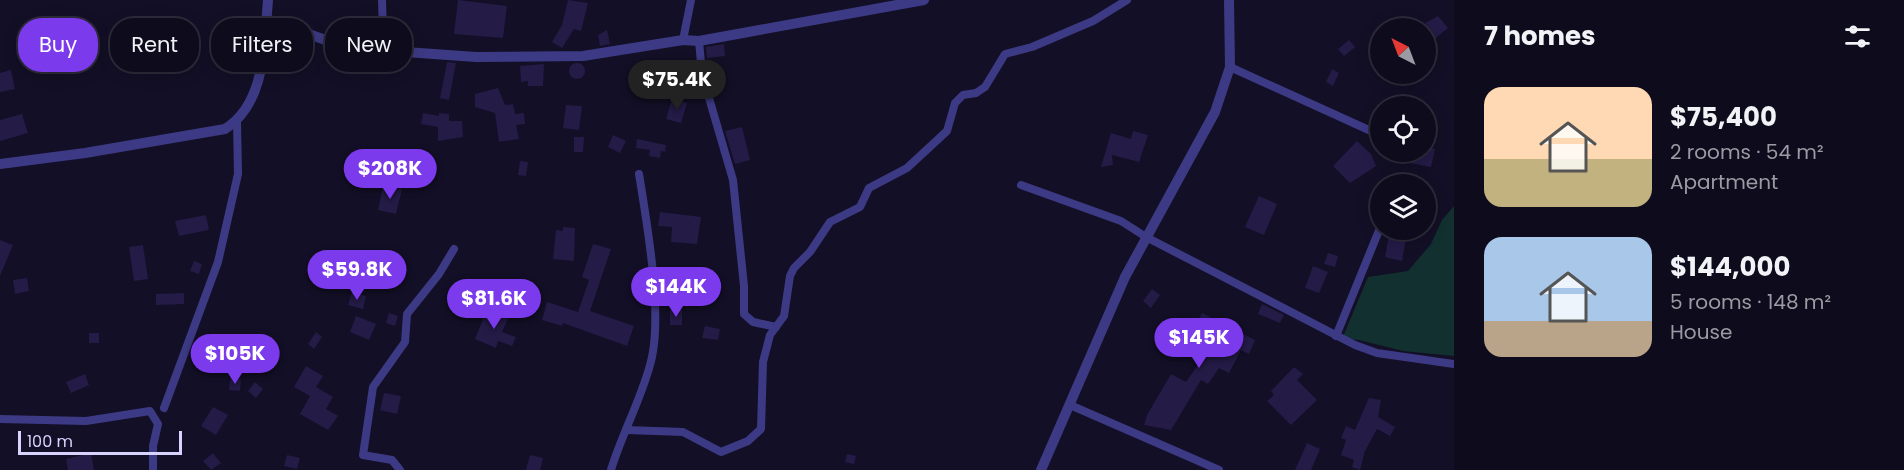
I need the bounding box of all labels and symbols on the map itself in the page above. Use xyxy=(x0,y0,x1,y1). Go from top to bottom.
north arrow xyxy=(1370,18,1436,84)
pin: $75.4K xyxy=(628,60,726,111)
pin: $208K xyxy=(348,149,432,200)
pin: $59.8K xyxy=(308,250,406,301)
pin: $144K xyxy=(634,267,718,318)
pin: $81.6K xyxy=(445,279,543,330)
pin: $145K xyxy=(1157,318,1241,369)
pin: $105K xyxy=(193,334,277,385)
scale bar xyxy=(18,428,182,456)

